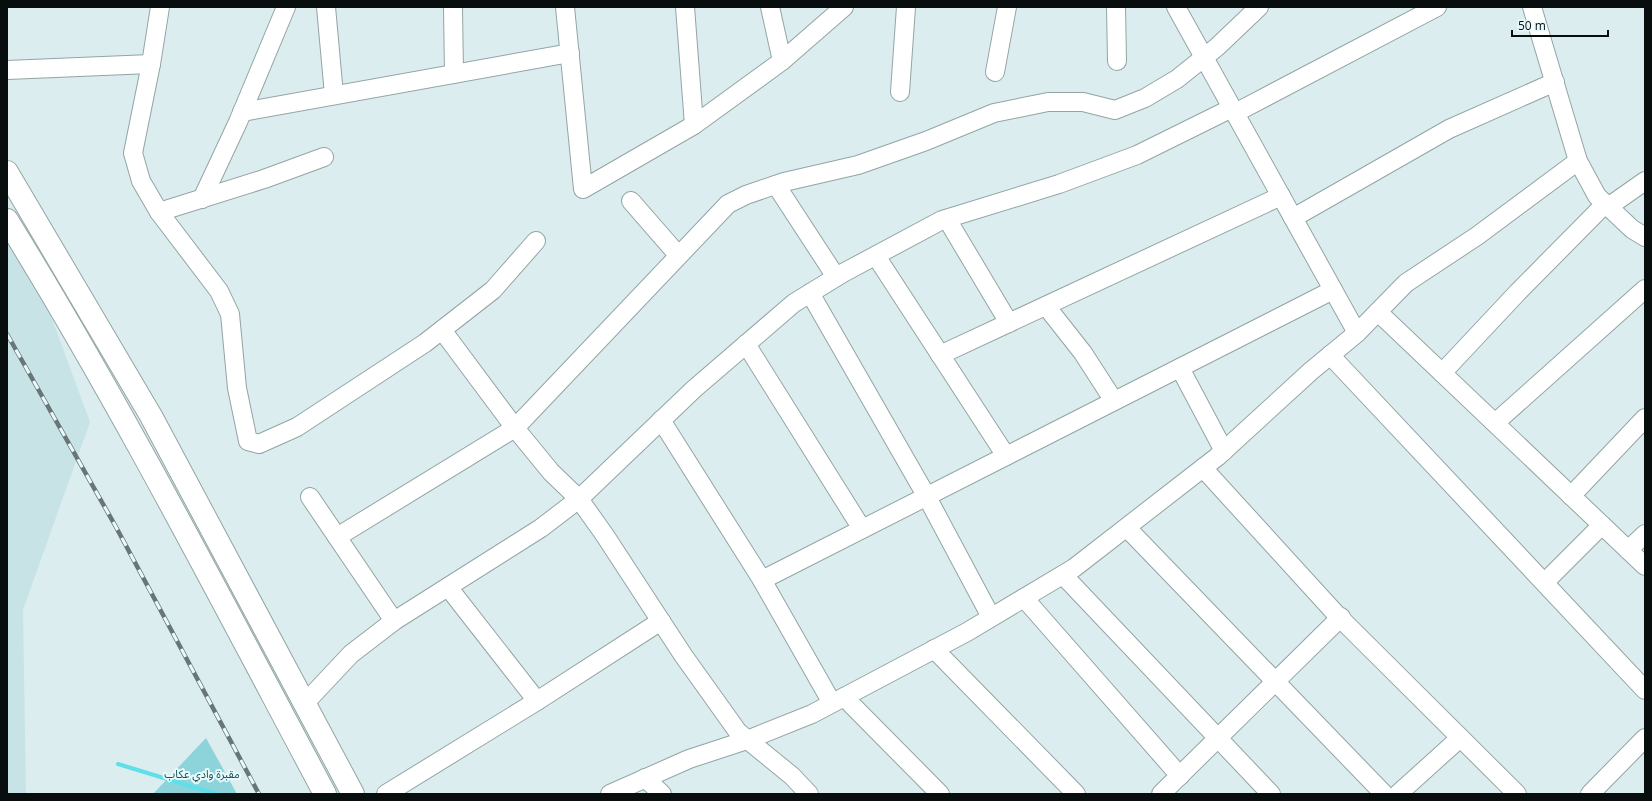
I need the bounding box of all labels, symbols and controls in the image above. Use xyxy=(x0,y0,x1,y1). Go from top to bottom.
scale bar xyxy=(1512,12,1608,38)
text: 50 m xyxy=(1518,17,1546,34)
park label: مقبرة وادي عكاب xyxy=(164,766,240,783)

